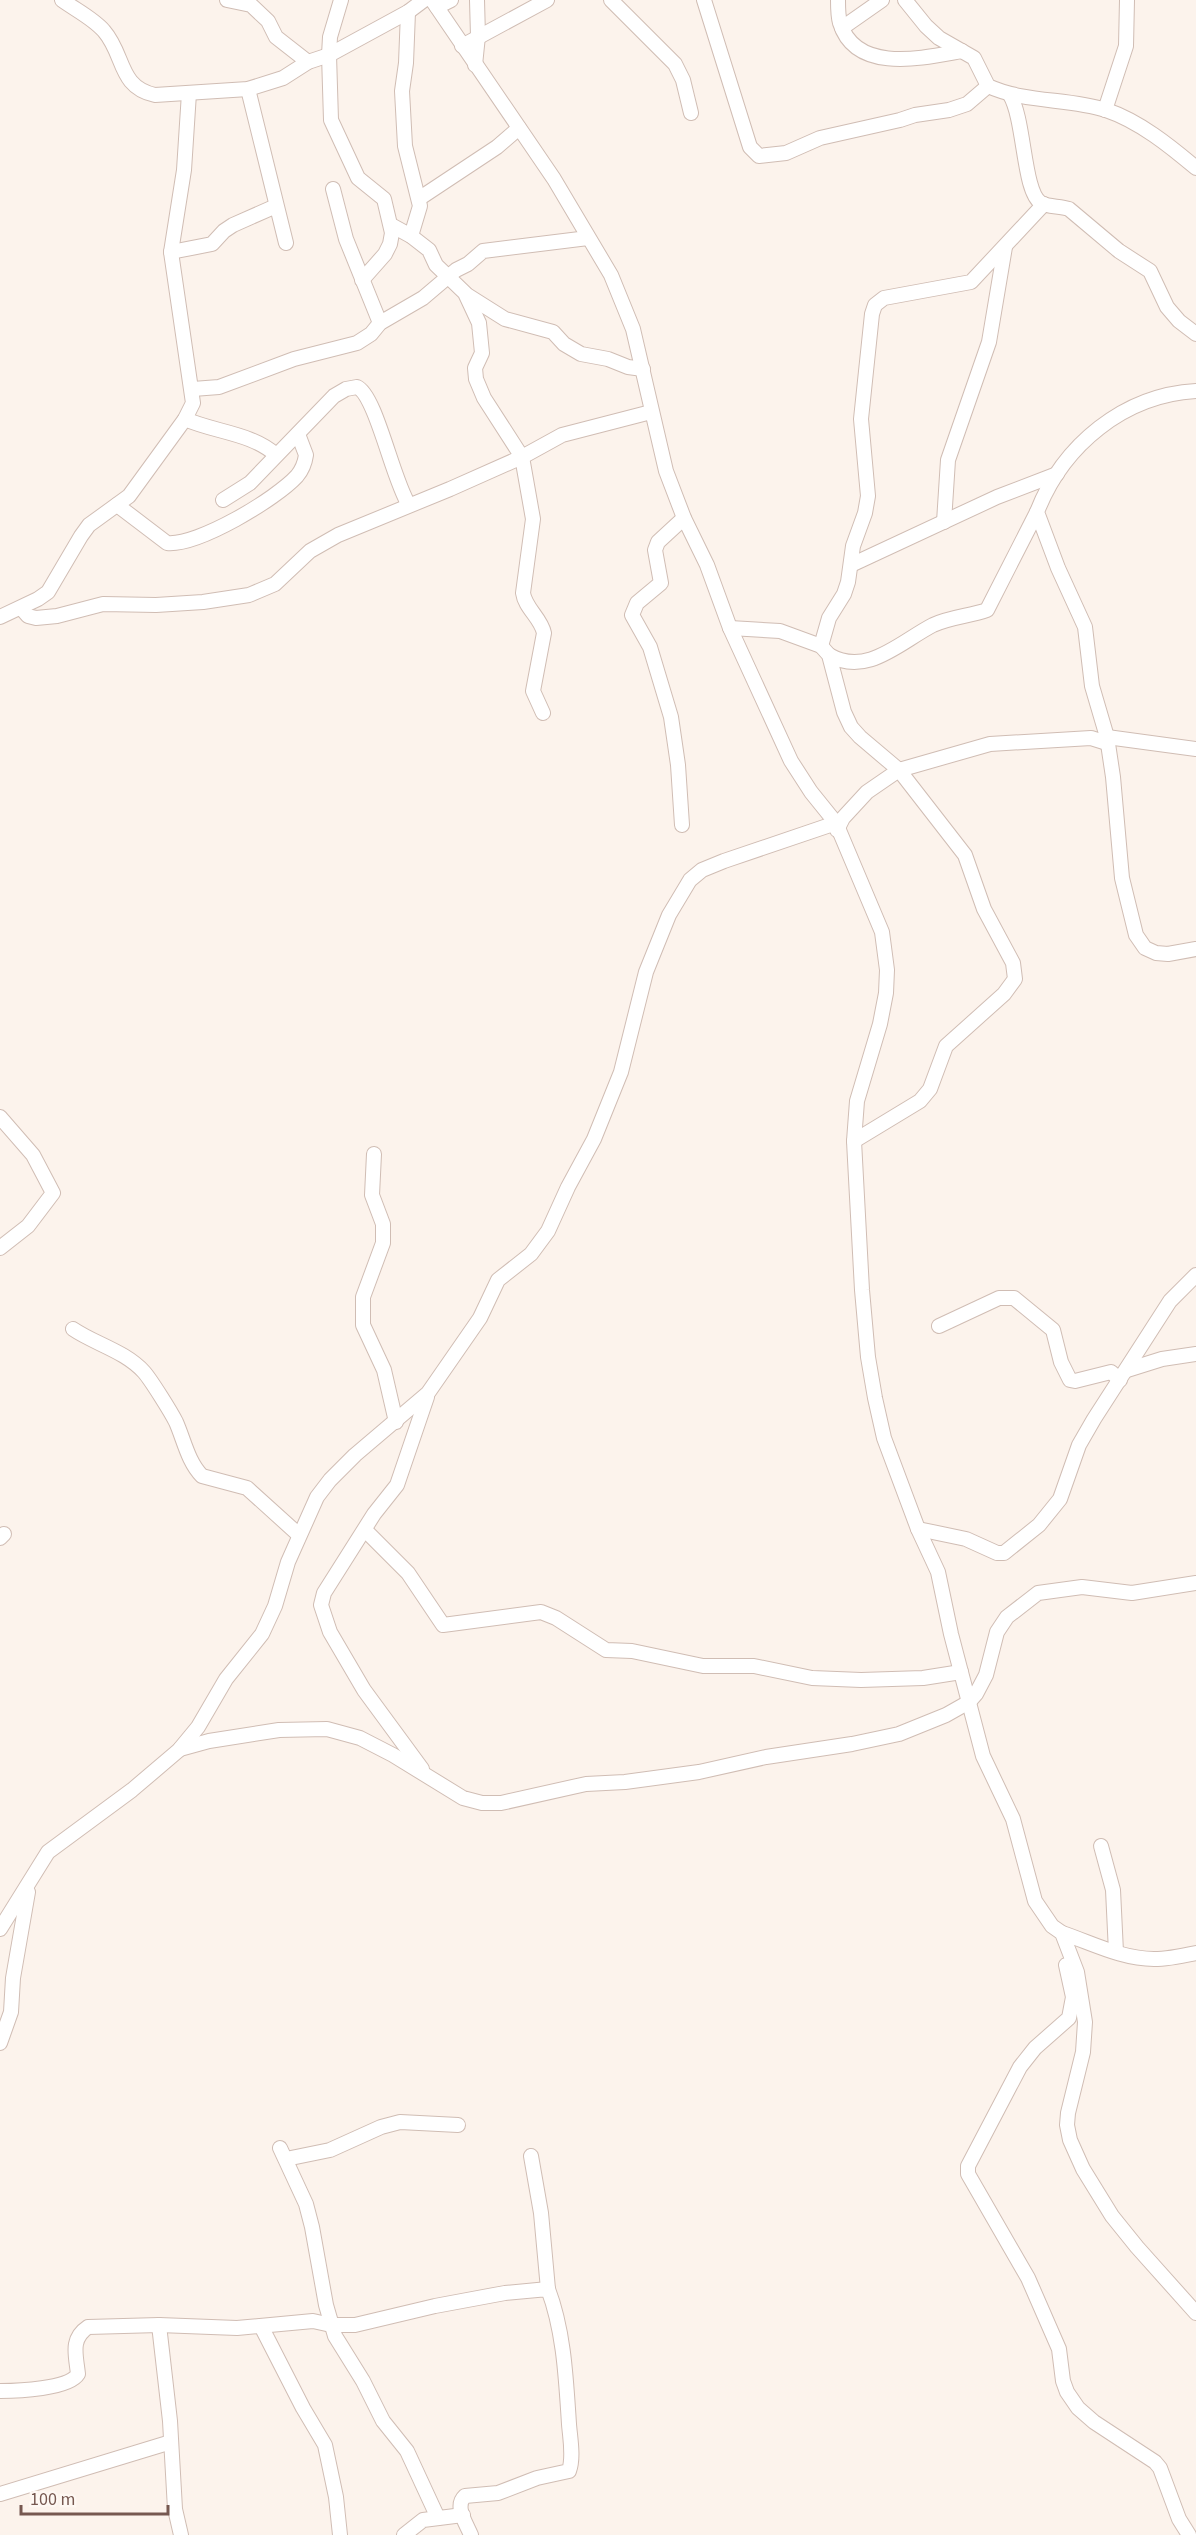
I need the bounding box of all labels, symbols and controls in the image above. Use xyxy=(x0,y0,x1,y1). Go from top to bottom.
scale bar xyxy=(21,2478,168,2516)
text: 100 m xyxy=(30,2487,75,2512)

